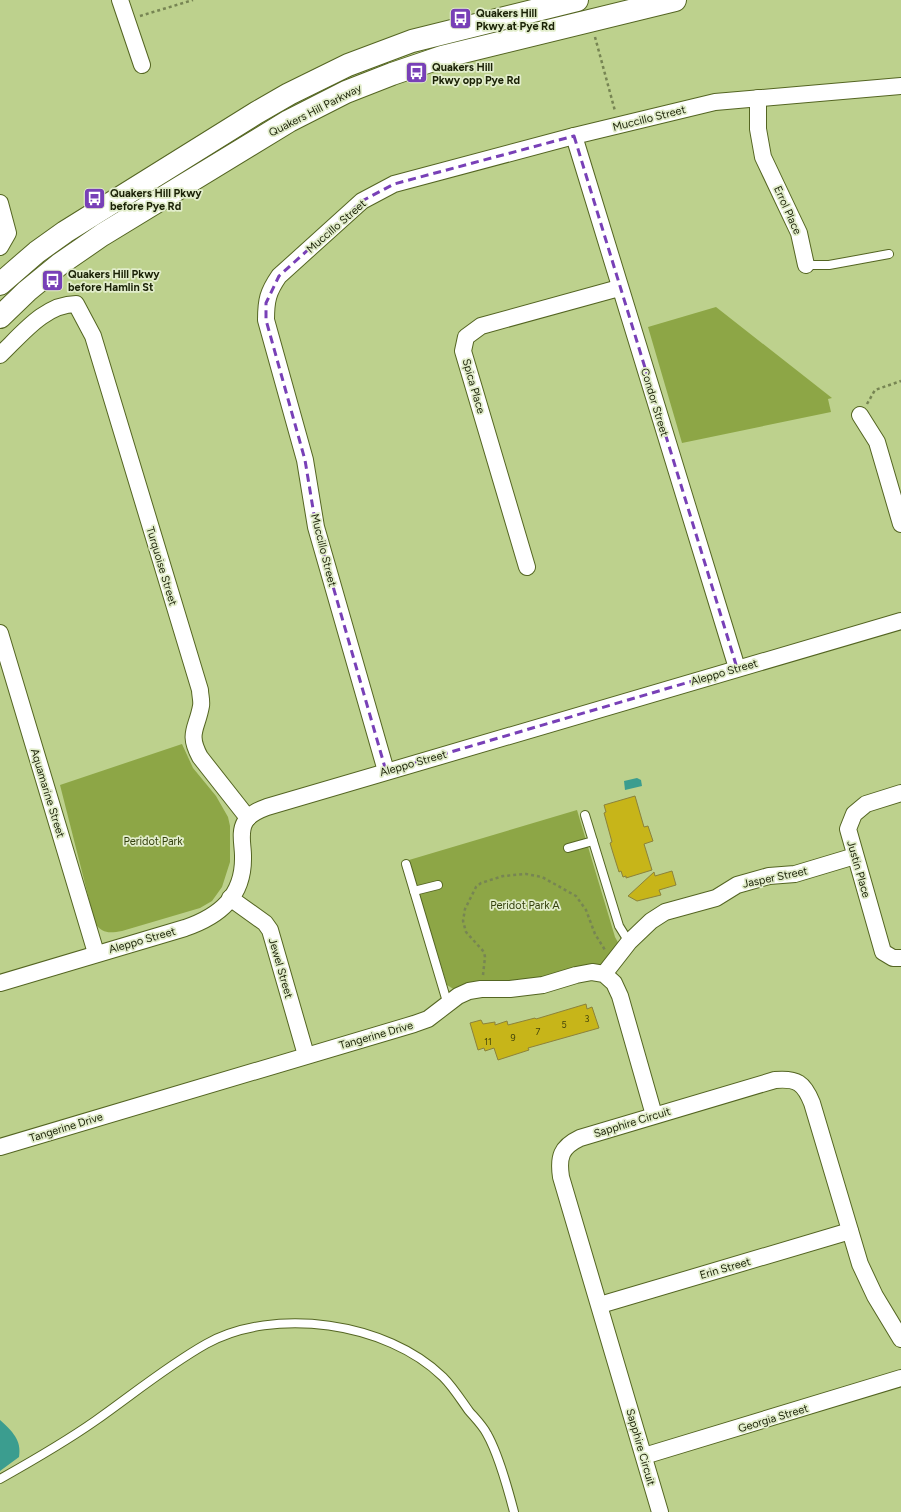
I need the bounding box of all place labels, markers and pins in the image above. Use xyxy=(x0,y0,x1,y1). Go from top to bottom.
bus stop icon: Quakers Hill Pkwy at Pye Rd xyxy=(447,6,473,32)
place label: Quakers Hill Pkwy at Pye Rd xyxy=(476,7,555,33)
bus stop icon: Quakers Hill Pkwy opp Pye Rd xyxy=(403,60,429,86)
place label: Quakers Hill Pkwy opp Pye Rd xyxy=(432,61,520,87)
bus stop icon: Quakers Hill Pkwy before Pye Rd xyxy=(81,186,107,212)
place label: Quakers Hill Pkwy before Pye Rd xyxy=(110,187,202,213)
bus stop icon: Quakers Hill Pkwy before Hamlin St xyxy=(40,267,66,293)
place label: Quakers Hill Pkwy before Hamlin St xyxy=(68,268,160,294)

